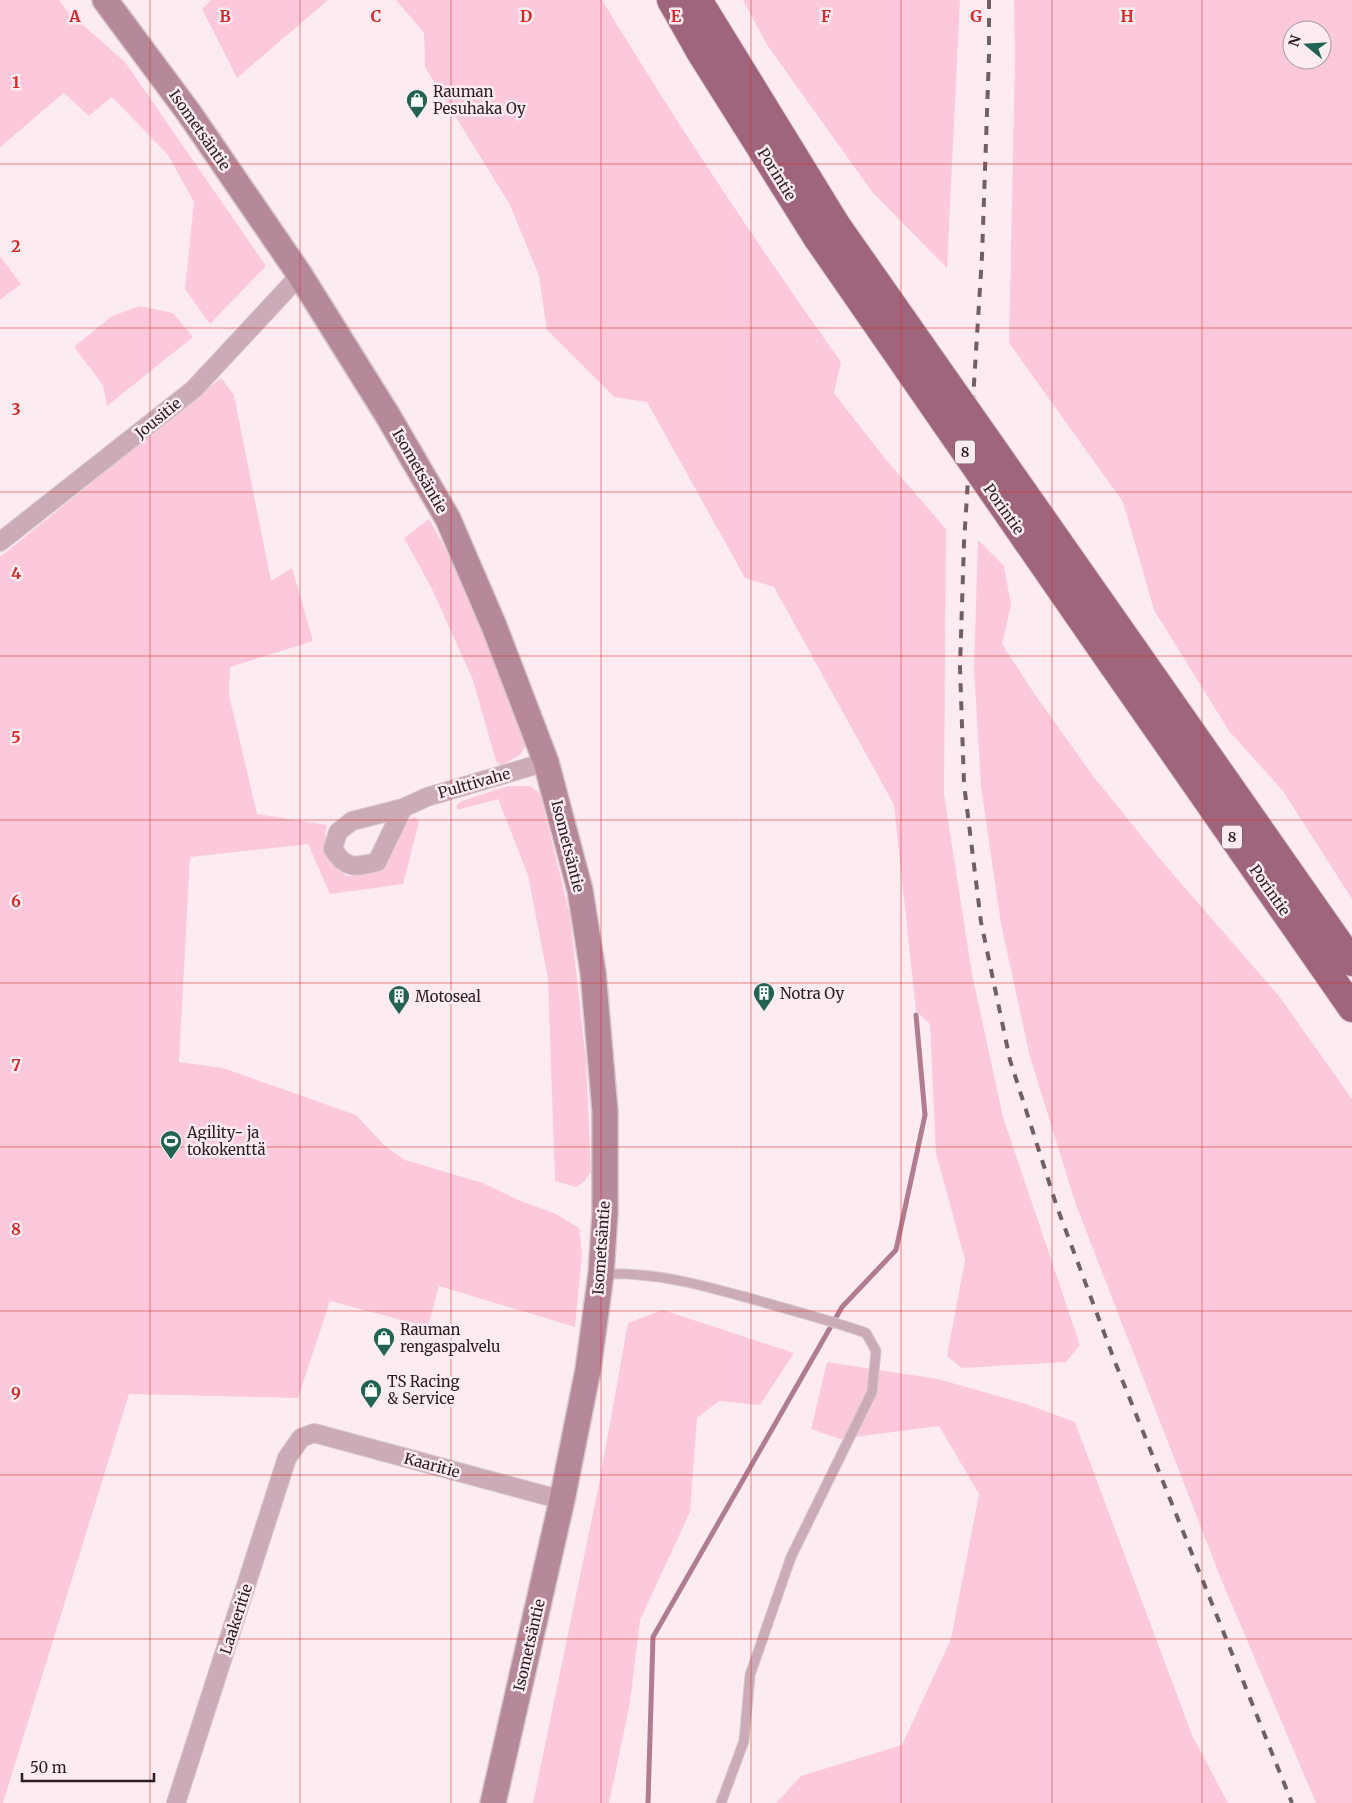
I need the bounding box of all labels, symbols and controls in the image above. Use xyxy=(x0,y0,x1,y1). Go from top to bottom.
text: A xyxy=(68,6,81,26)
text: B xyxy=(219,6,231,26)
text: C xyxy=(371,6,381,26)
text: D xyxy=(520,6,532,26)
text: E xyxy=(671,6,682,26)
text: F xyxy=(821,6,831,26)
text: G xyxy=(970,6,982,26)
text: H xyxy=(1120,6,1134,26)
north arrow xyxy=(1282,20,1332,70)
text: N xyxy=(1284,33,1305,49)
text: 1 xyxy=(12,72,20,92)
place label: Rauman Pesuhaka Oy xyxy=(433,82,526,118)
street label: Isometsäntie xyxy=(165,86,235,174)
shop icon: Rauman Pesuhaka Oy xyxy=(405,88,429,119)
street label: Porintie xyxy=(754,144,801,204)
text: 2 xyxy=(11,236,21,256)
street label: Jousitie xyxy=(130,394,185,443)
text: 3 xyxy=(11,399,21,419)
street label: Isometsäntie xyxy=(388,425,452,517)
road number: 8 xyxy=(955,441,975,464)
street label: Porintie xyxy=(980,480,1029,538)
text: 4 xyxy=(11,563,21,583)
text: 5 xyxy=(11,727,21,747)
street label: Pulttivahe xyxy=(436,764,512,802)
street label: Isometsäntie xyxy=(547,798,589,894)
road number: 8 xyxy=(1222,826,1242,849)
street label: Porintie xyxy=(1246,861,1295,919)
text: 6 xyxy=(11,891,21,911)
building icon: Notra Oy xyxy=(752,981,776,1012)
building icon: Motoseal xyxy=(387,984,411,1015)
place label: Notra Oy xyxy=(780,984,844,1003)
place label: Motoseal xyxy=(415,987,481,1006)
text: 7 xyxy=(11,1055,21,1075)
place label: Agility- ja tokokenttä xyxy=(186,1123,266,1159)
sports icon: Agility- ja tokokenttä xyxy=(159,1129,183,1160)
street label: Isometsäntie xyxy=(588,1200,614,1296)
text: 8 xyxy=(11,1219,21,1239)
place label: Rauman rengaspalvelu xyxy=(400,1320,501,1356)
shop icon: Rauman rengaspalvelu xyxy=(372,1326,396,1357)
place label: TS Racing & Service xyxy=(387,1372,460,1408)
shop icon: TS Racing & Service xyxy=(359,1378,383,1409)
text: 9 xyxy=(11,1383,21,1403)
street label: Kaaritie xyxy=(402,1448,462,1482)
street label: Laakeritie xyxy=(216,1581,256,1657)
street label: Isometsäntie xyxy=(509,1597,549,1693)
scale bar xyxy=(22,1750,155,1782)
text: 50 m xyxy=(30,1758,67,1777)

